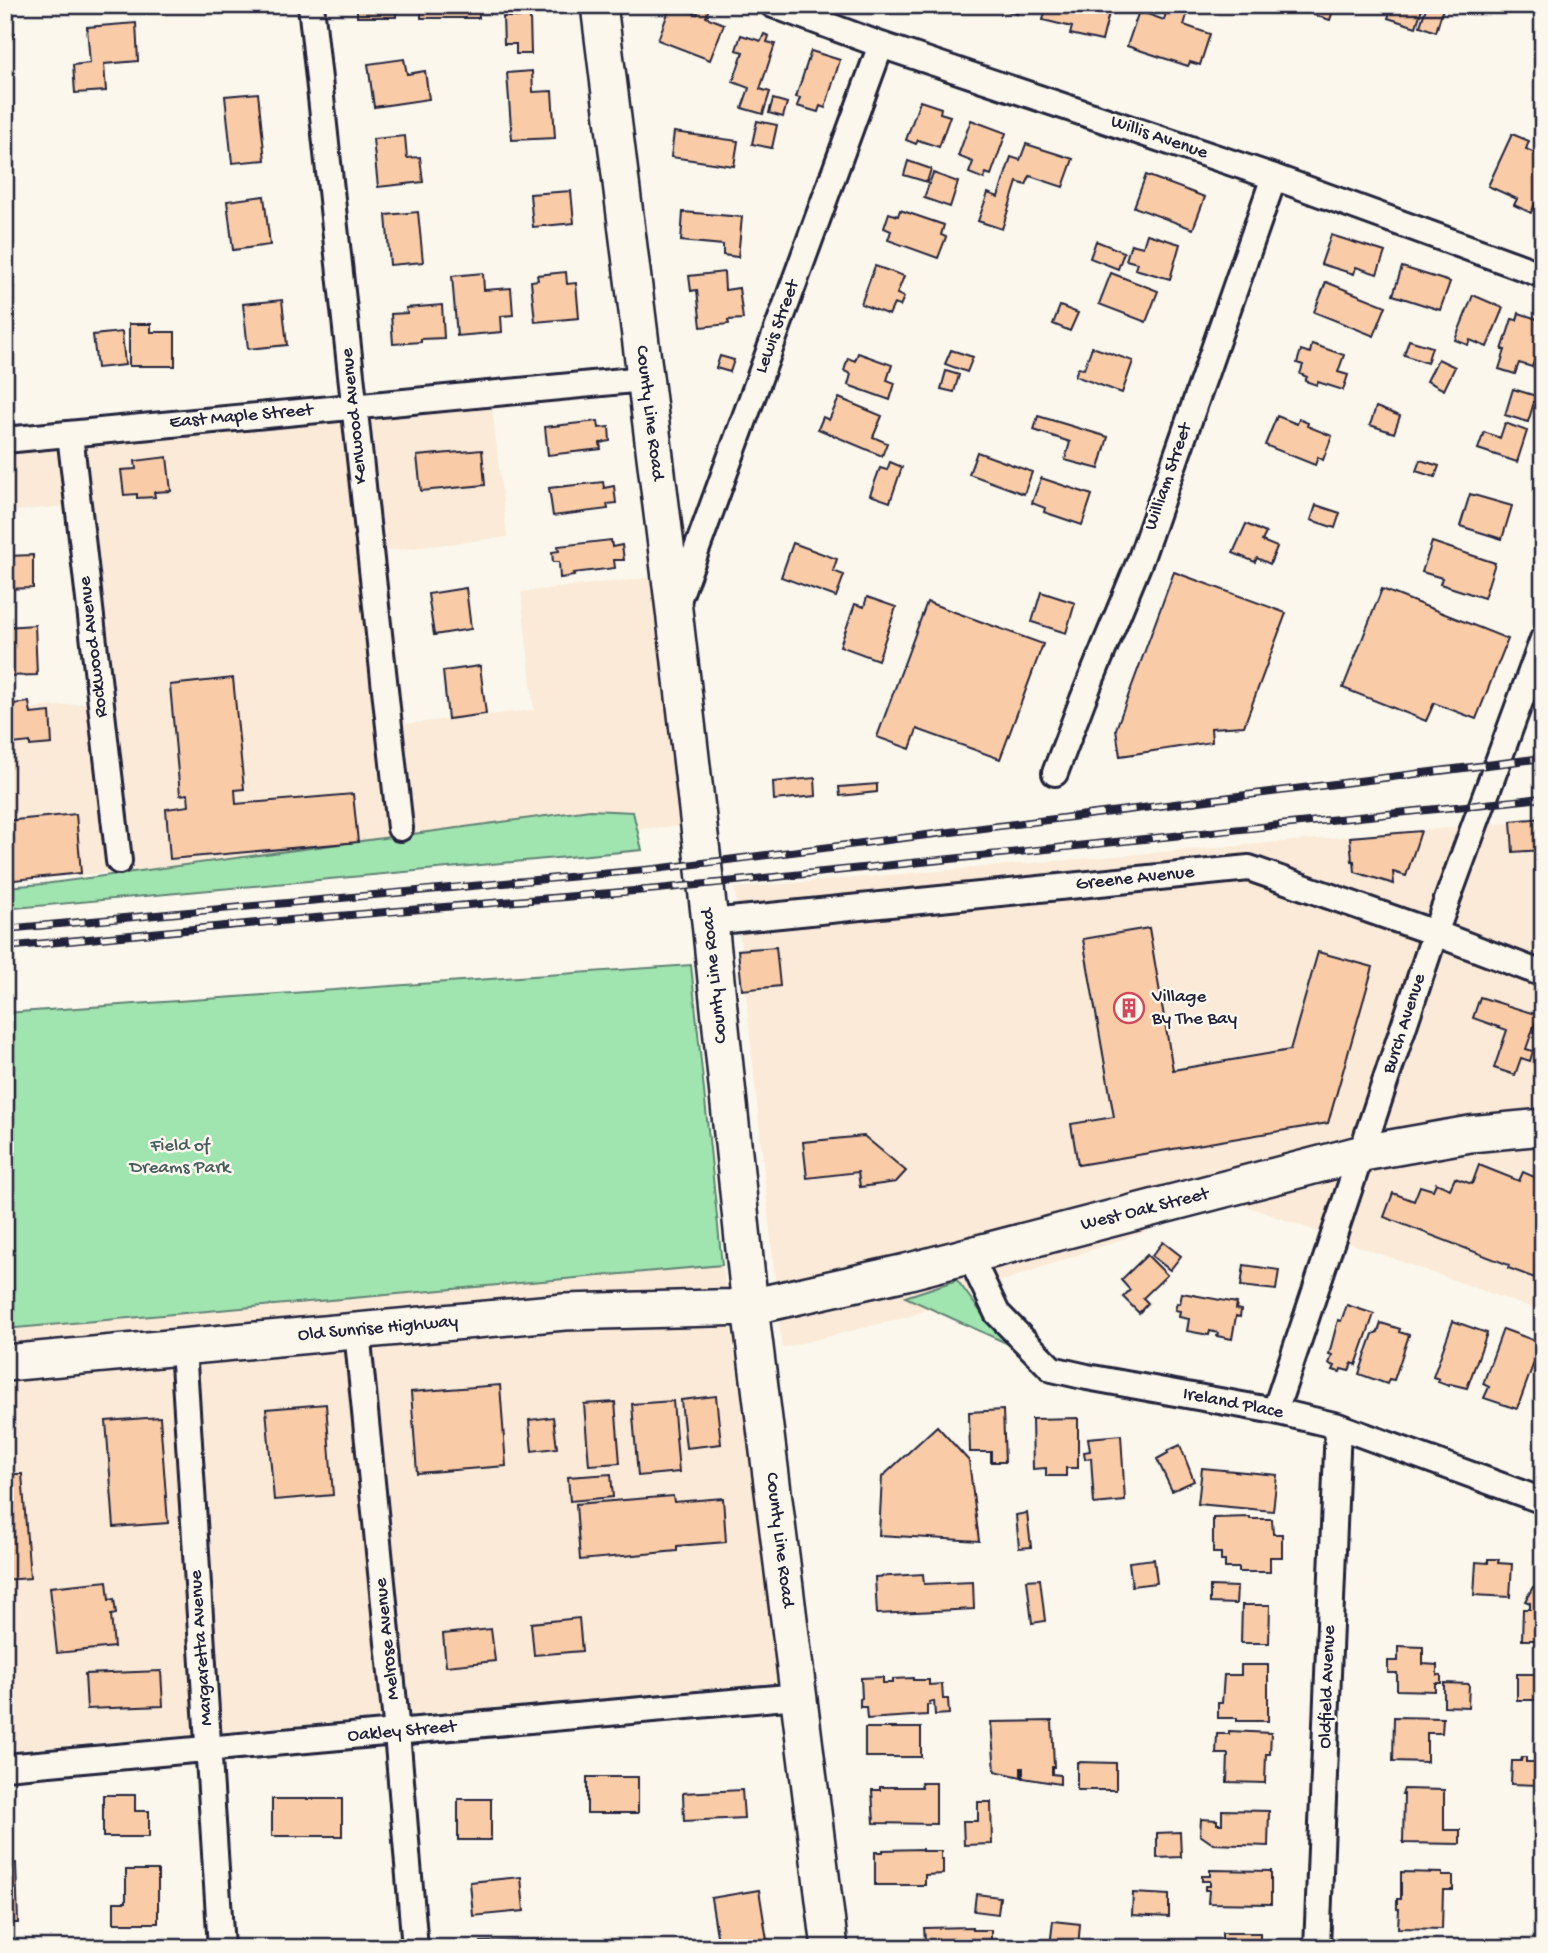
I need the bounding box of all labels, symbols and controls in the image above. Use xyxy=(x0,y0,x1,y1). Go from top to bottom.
street label: Willis Avenue xyxy=(1107,111,1211,165)
street label: Lewis Street xyxy=(750,275,806,377)
street label: County Line Road xyxy=(629,344,669,484)
street label: Kenwood Avenue xyxy=(336,347,374,485)
street label: East Maple Street xyxy=(168,399,316,435)
street label: William Street xyxy=(1140,418,1199,534)
street label: Rockwood Avenue xyxy=(74,575,114,719)
street label: Greene Avenue xyxy=(1075,861,1195,897)
street label: County Line Road xyxy=(696,906,734,1045)
street label: Burch Avenue xyxy=(1378,971,1432,1078)
place label: Village By The Bay xyxy=(1151,986,1238,1031)
building icon: Village By The Bay xyxy=(1112,991,1146,1025)
park label: Field of Dreams Park xyxy=(128,1135,232,1180)
street label: West Oak Street xyxy=(1079,1182,1213,1237)
street label: Old Sunrise Highway xyxy=(297,1310,460,1347)
street label: Ireland Place xyxy=(1181,1383,1285,1425)
street label: County Line Road xyxy=(759,1471,799,1611)
street label: Margaretta Avenue xyxy=(185,1569,219,1727)
street label: Melrose Avenue xyxy=(370,1577,406,1701)
street label: Oldfield Avenue xyxy=(1314,1625,1342,1749)
street label: Oakley Street xyxy=(347,1716,460,1748)

